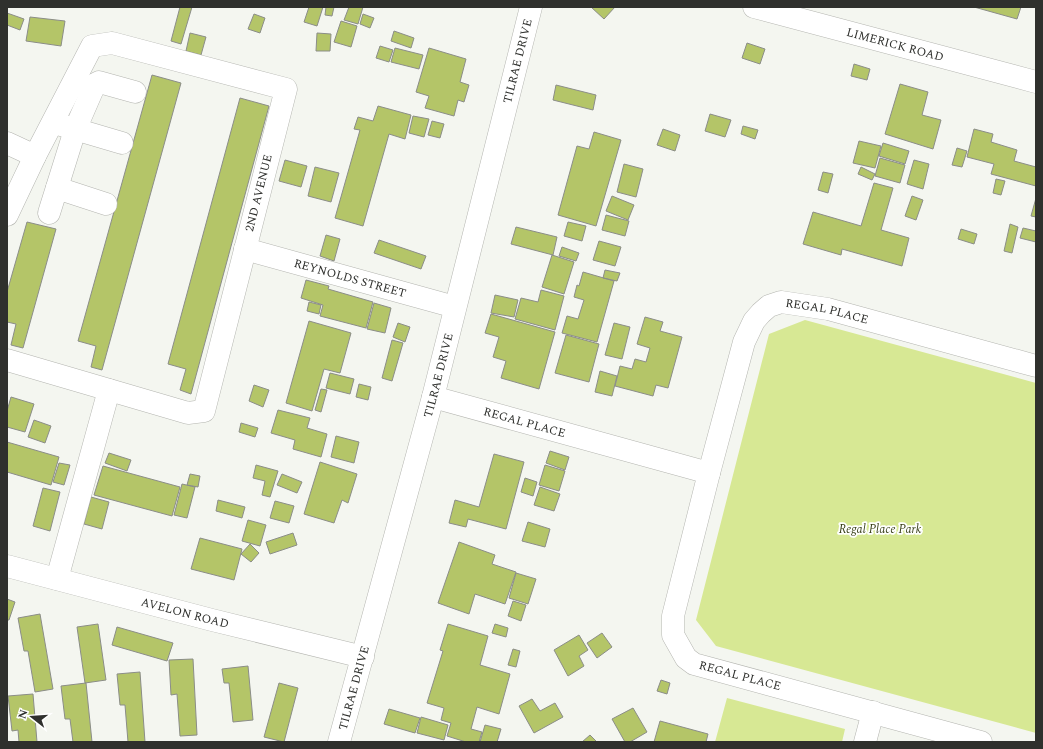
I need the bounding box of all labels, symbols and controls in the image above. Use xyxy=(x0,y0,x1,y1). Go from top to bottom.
street label: TILRAE DRIVE xyxy=(498,17,537,105)
street label: LIMERICK ROAD xyxy=(844,22,946,67)
street label: 2ND AVENUE xyxy=(240,152,278,234)
street label: REYNOLDS STREET xyxy=(292,253,408,303)
street label: REGAL PLACE xyxy=(784,293,871,329)
street label: TILRAE DRIVE xyxy=(418,331,458,420)
street label: REGAL PLACE xyxy=(481,402,568,443)
park label: Regal Place Park xyxy=(839,520,922,539)
street label: AVELON ROAD xyxy=(139,592,231,633)
street label: TILRAE DRIVE xyxy=(333,644,374,732)
street label: REGAL PLACE xyxy=(697,656,783,696)
north arrow xyxy=(12,697,52,737)
text: N xyxy=(13,707,32,721)

